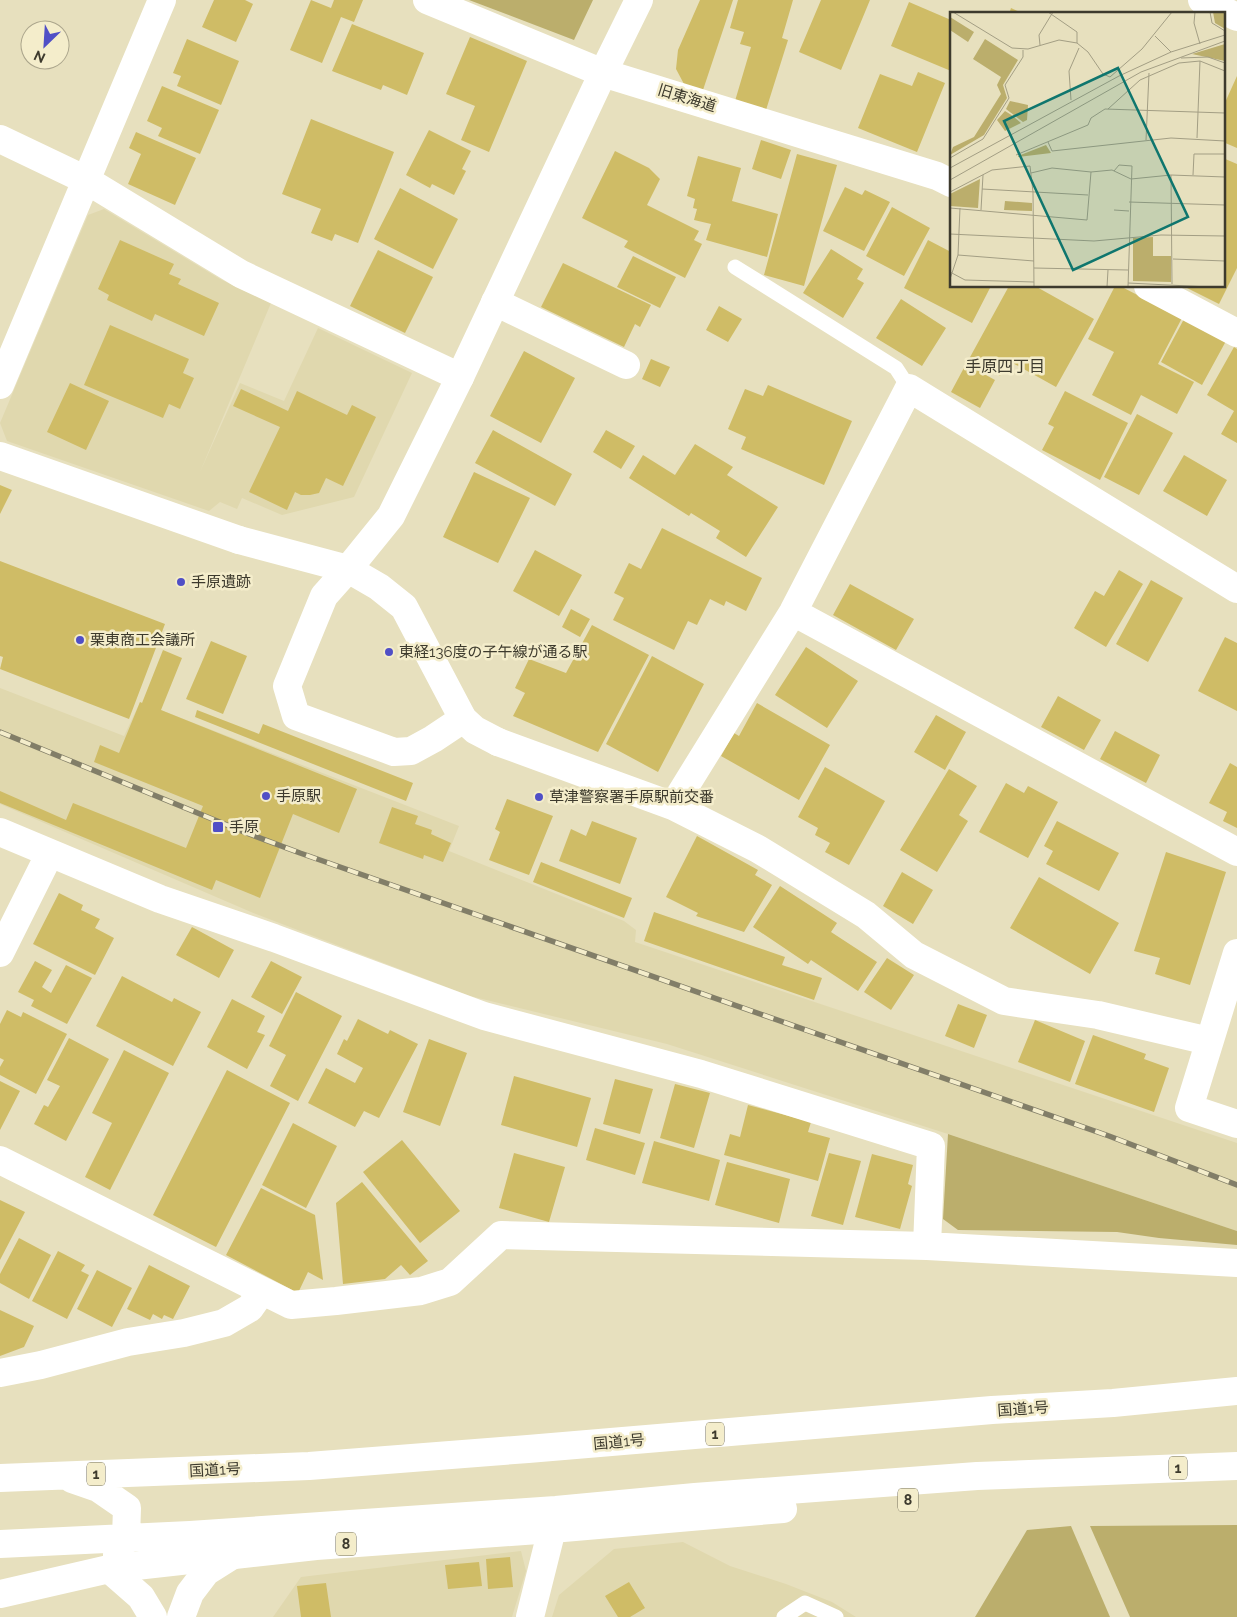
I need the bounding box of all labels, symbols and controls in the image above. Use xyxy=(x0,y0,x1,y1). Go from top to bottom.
inset map xyxy=(950,12,1224,288)
north arrow xyxy=(20,20,70,70)
text: N xyxy=(31,47,48,66)
street label: 旧東海道 xyxy=(656,81,718,115)
district label: 手原四丁目 xyxy=(965,357,1045,376)
place label: 手原遺跡 xyxy=(191,573,251,591)
marker: 手原遺跡 xyxy=(175,576,187,588)
place label: 栗東商工会議所 xyxy=(90,631,195,649)
marker: 栗東商工会議所 xyxy=(74,634,86,646)
place label: 東経136度の子午線が通る駅 xyxy=(399,643,587,661)
marker: 東経136度の子午線が通る駅 xyxy=(383,646,395,658)
place label: 手原駅 xyxy=(276,787,321,805)
place label: 草津警察署手原駅前交番 xyxy=(549,788,714,806)
marker: 手原駅 xyxy=(260,790,272,802)
marker: 草津警察署手原駅前交番 xyxy=(533,791,545,803)
place label: 手原 xyxy=(229,818,259,836)
marker: 手原 xyxy=(211,820,225,834)
street label: 国道1号 xyxy=(997,1398,1049,1420)
road number: 1 xyxy=(706,1422,724,1446)
street label: 国道1号 xyxy=(593,1431,645,1453)
road number: 1 xyxy=(1169,1456,1187,1480)
street label: 国道1号 xyxy=(189,1460,241,1480)
road number: 1 xyxy=(87,1462,105,1486)
road number: 8 xyxy=(898,1488,918,1512)
road number: 8 xyxy=(336,1532,356,1556)

